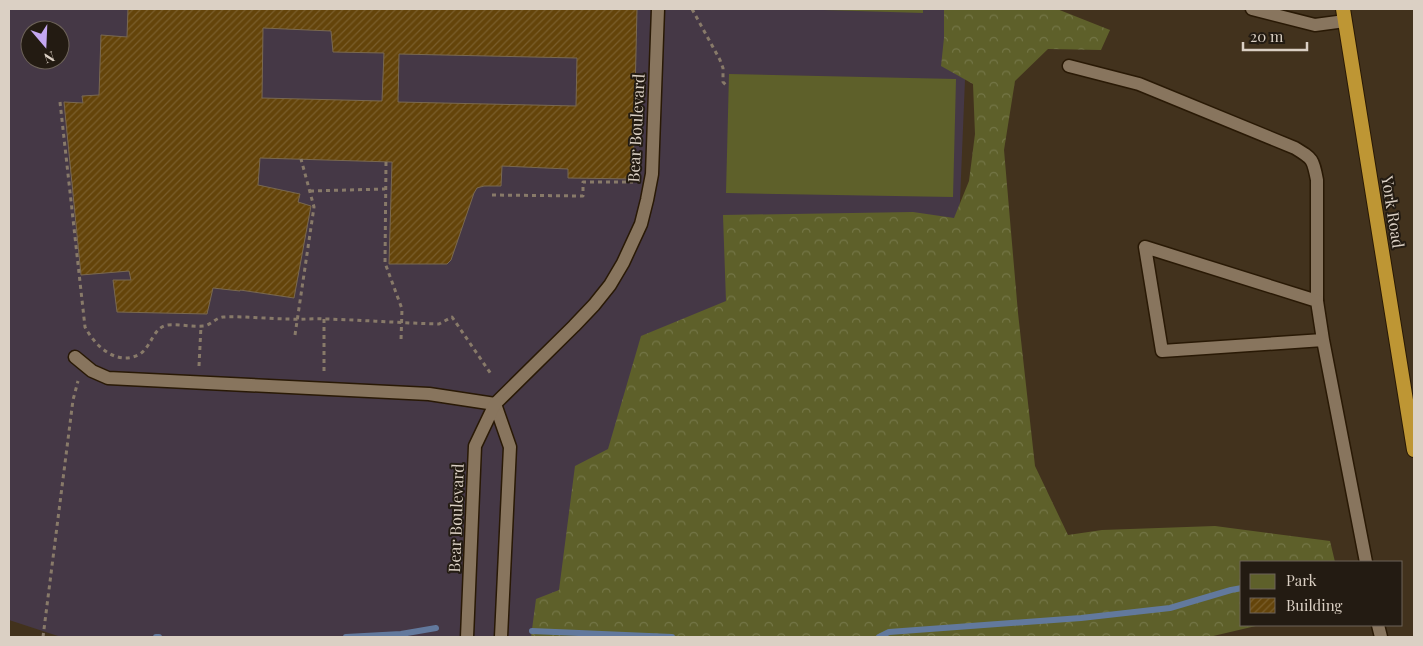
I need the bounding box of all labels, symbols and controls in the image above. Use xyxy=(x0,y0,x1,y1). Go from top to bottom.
north arrow xyxy=(20,20,70,70)
scale bar xyxy=(1243,20,1307,52)
text: 20 m xyxy=(1250,26,1284,46)
text: N xyxy=(42,47,57,68)
street label: Bear Boulevard xyxy=(622,73,649,183)
street label: York Road xyxy=(1377,173,1410,250)
street label: Bear Boulevard xyxy=(443,463,468,573)
legend xyxy=(1240,561,1403,626)
text: Park xyxy=(1286,570,1318,590)
text: Building xyxy=(1286,595,1343,615)

